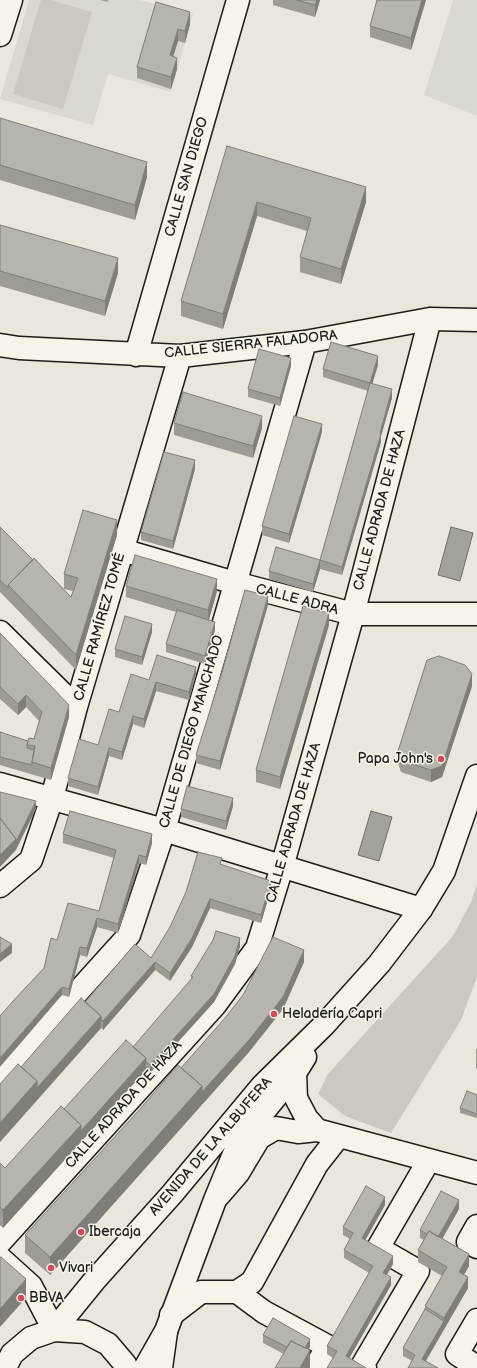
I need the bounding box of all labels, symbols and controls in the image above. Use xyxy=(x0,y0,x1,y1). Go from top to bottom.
street label: CALLE SAN DIEGO xyxy=(162,115,212,239)
street label: CALLE SIERRA FALADORA xyxy=(164,328,338,362)
street label: CALLE ADRADA DE HAZA xyxy=(350,428,410,592)
street label: CALLE RAMÍREZ TOMÉ xyxy=(71,551,129,703)
street label: CALLE ADRA xyxy=(254,581,340,619)
street label: CALLE DE DIEGO MANCHADO xyxy=(156,634,228,830)
street label: CALLE ADRADA DE HAZA xyxy=(263,741,325,905)
place label: Papa John's xyxy=(358,751,433,767)
marker: Papa John's xyxy=(436,754,446,764)
place label: Heladería Capri xyxy=(282,1006,382,1022)
marker: Heladería Capri xyxy=(269,1009,279,1019)
street label: CALLE ADRADA DE HAZA xyxy=(62,1038,186,1172)
street label: AVENIDA DE LA ALBUFERA xyxy=(146,1074,276,1220)
place label: Ibercaja xyxy=(89,1224,141,1240)
marker: Ibercaja xyxy=(76,1227,86,1237)
place label: Vivari xyxy=(59,1260,93,1276)
marker: Vivari xyxy=(46,1263,56,1273)
place label: BBVA xyxy=(29,1290,64,1306)
marker: BBVA xyxy=(16,1293,26,1303)

